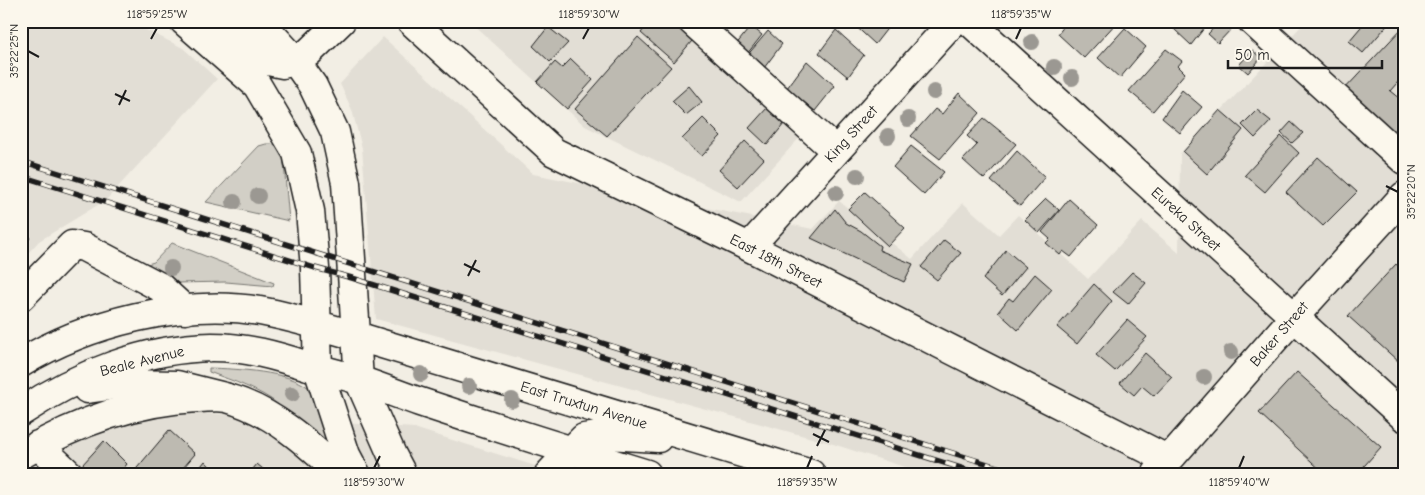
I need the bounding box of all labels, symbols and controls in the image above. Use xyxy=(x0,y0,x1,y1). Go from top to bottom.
text: 118°59'25"W xyxy=(127,7,188,21)
text: 118°59'30"W xyxy=(559,7,620,21)
text: 118°59'35"W xyxy=(991,7,1052,21)
text: 35°22'25"N xyxy=(7,24,21,78)
scale bar xyxy=(1228,38,1381,70)
text: 50 m xyxy=(1235,46,1270,64)
street label: King Street xyxy=(821,101,882,166)
text: 35°22'20"N xyxy=(1404,164,1418,220)
street label: Eureka Street xyxy=(1148,183,1225,255)
street label: East 18th Street xyxy=(727,230,826,292)
street label: Baker Street xyxy=(1246,297,1313,370)
street label: Beale Avenue xyxy=(98,342,186,380)
street label: East Truxtun Avenue xyxy=(518,377,650,433)
text: 118°59'30"W xyxy=(344,475,405,489)
text: 118°59'35"W xyxy=(777,475,838,489)
text: 118°59'40"W xyxy=(1209,475,1270,489)

